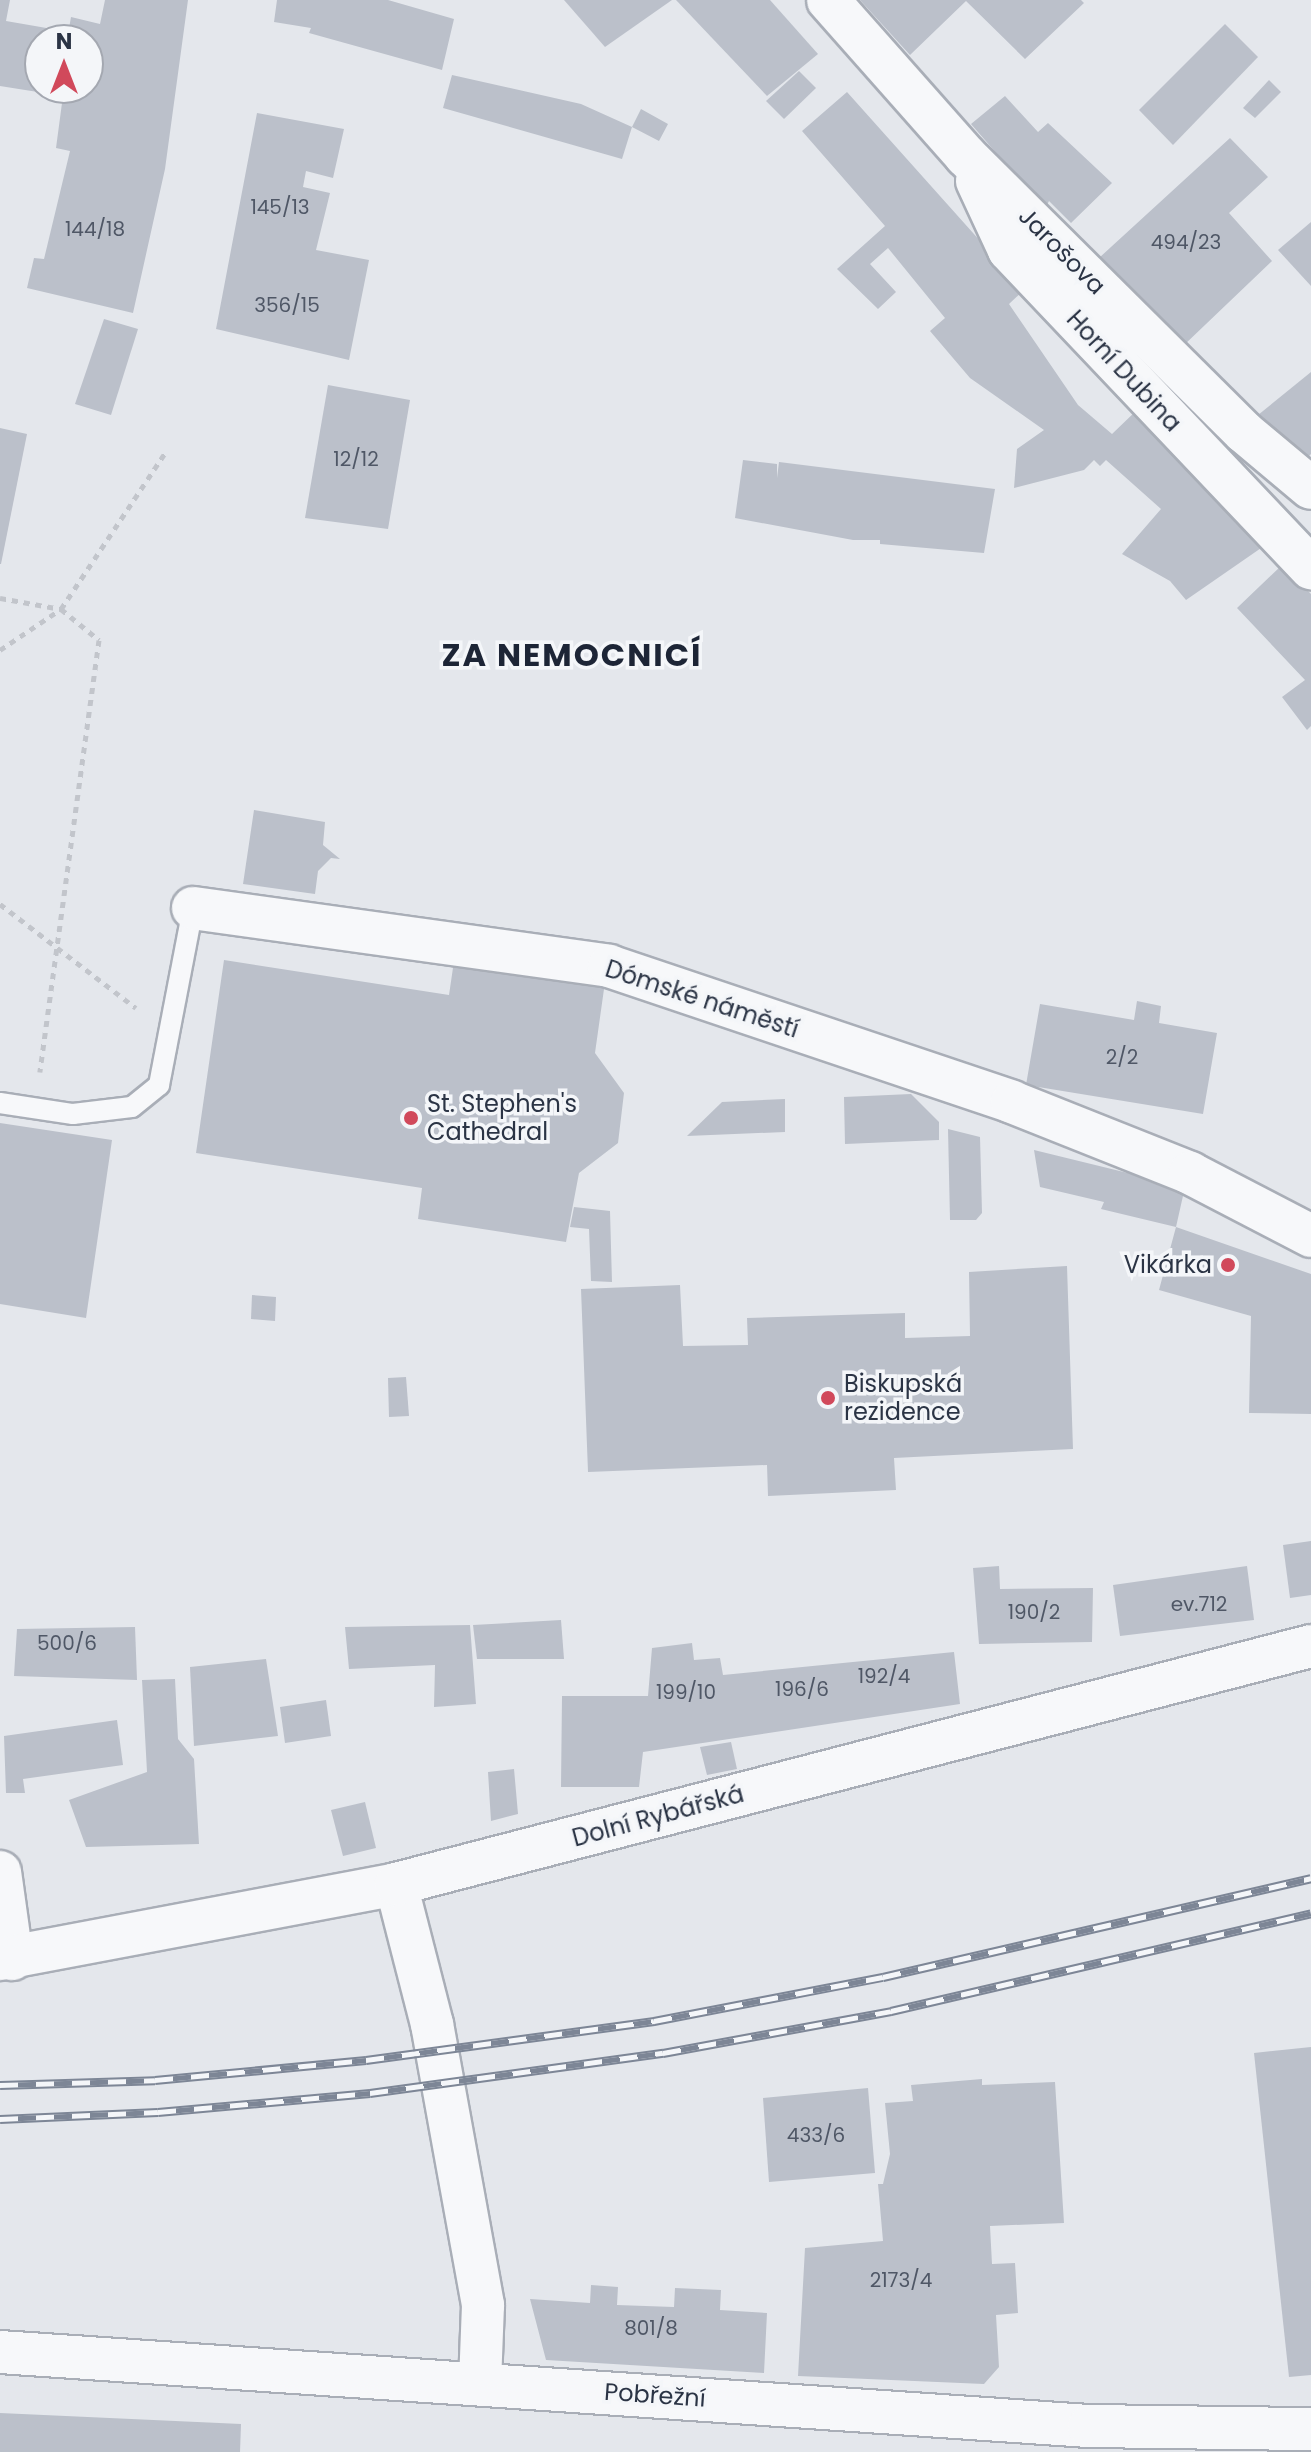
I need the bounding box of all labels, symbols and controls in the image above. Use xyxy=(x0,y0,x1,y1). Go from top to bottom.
north arrow xyxy=(24,24,104,104)
text: N xyxy=(56,26,72,57)
house number: 145/13 xyxy=(250,195,310,219)
street label: Jarošova xyxy=(1013,202,1111,300)
house number: 144/18 xyxy=(65,217,125,241)
house number: 494/23 xyxy=(1151,230,1221,254)
house number: 356/15 xyxy=(254,293,320,317)
street label: Horní Dubina xyxy=(1061,305,1187,437)
house number: 12/12 xyxy=(333,447,379,471)
district label: ZA NEMOCNICÍ xyxy=(441,636,703,674)
street label: Dómské náměstí xyxy=(602,954,802,1044)
house number: 2/2 xyxy=(1106,1045,1138,1069)
place label: St. Stephen's Cathedral xyxy=(427,1090,577,1146)
marker: St. Stephen's Cathedral xyxy=(402,1109,420,1127)
place label: Vikárka xyxy=(1124,1251,1212,1279)
marker: Vikárka xyxy=(1219,1256,1237,1274)
place label: Biskupská rezidence xyxy=(844,1370,962,1426)
marker: Biskupská rezidence xyxy=(819,1389,837,1407)
house number: ev.712 xyxy=(1171,1592,1227,1616)
house number: 190/2 xyxy=(1008,1600,1060,1624)
house number: 500/6 xyxy=(37,1631,97,1655)
house number: 192/4 xyxy=(858,1664,910,1688)
house number: 196/6 xyxy=(775,1677,829,1701)
house number: 199/10 xyxy=(656,1680,716,1704)
street label: Dolní Rybářská xyxy=(569,1779,747,1853)
house number: 433/6 xyxy=(787,2123,845,2147)
house number: 2173/4 xyxy=(870,2268,932,2292)
house number: 801/8 xyxy=(624,2316,678,2340)
street label: Pobřežní xyxy=(603,2377,707,2413)

